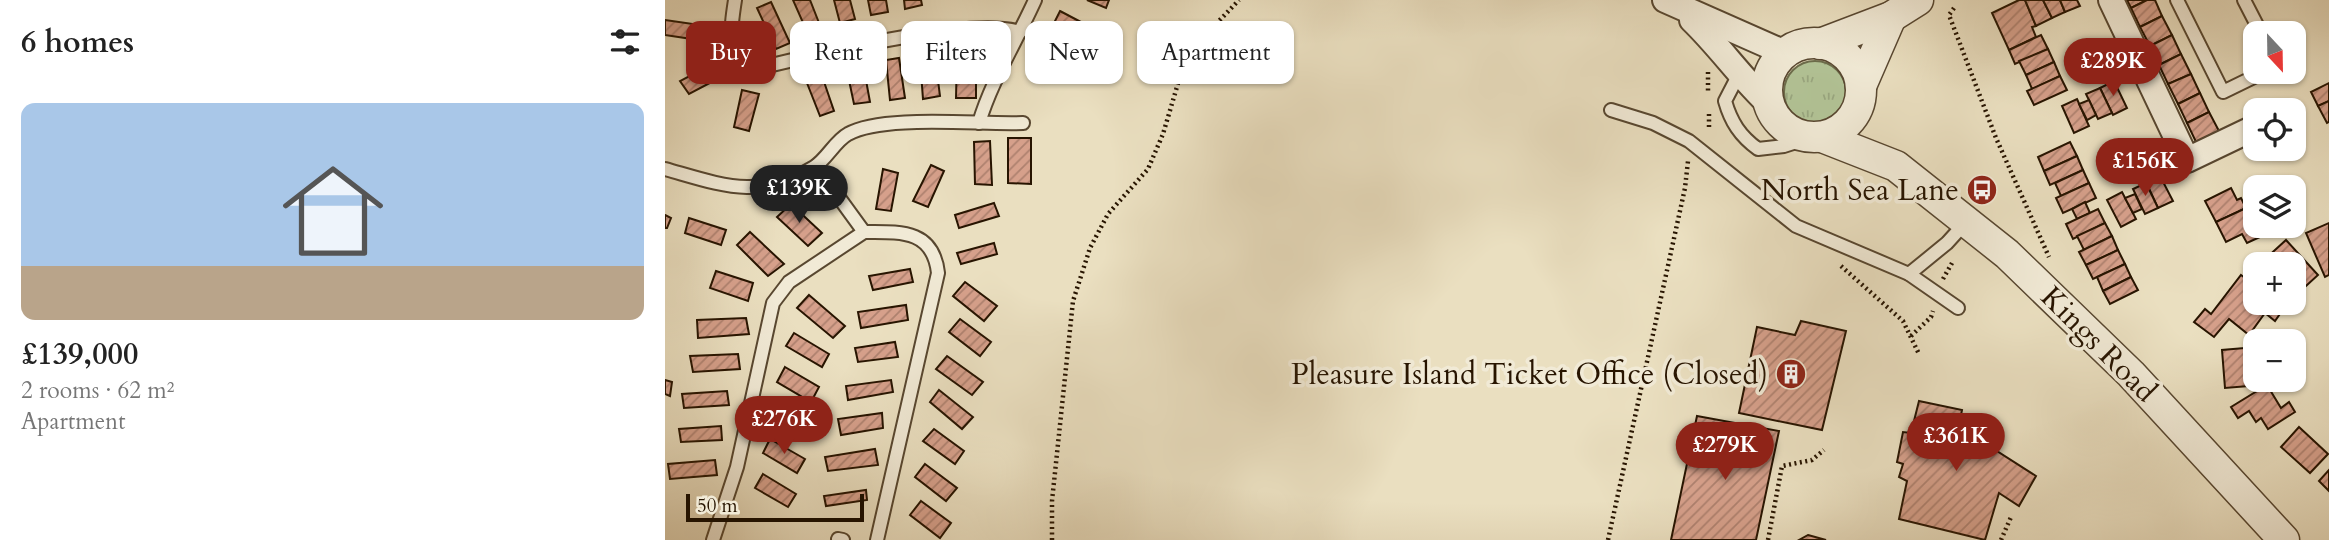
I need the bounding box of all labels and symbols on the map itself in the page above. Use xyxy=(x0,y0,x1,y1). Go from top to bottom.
north arrow xyxy=(2243,21,2307,84)
pin: £289K xyxy=(2064,38,2162,98)
pin: £156K xyxy=(2096,138,2194,198)
pin: £139K xyxy=(750,166,848,225)
place label: North Sea Lane xyxy=(1761,170,1959,211)
bus stop icon: North Sea Lane xyxy=(1965,173,1999,207)
street label: Kings Road xyxy=(2032,277,2166,411)
place label: Pleasure Island Ticket Office (Closed) xyxy=(1291,354,1768,395)
building icon: Pleasure Island Ticket Office (Closed) xyxy=(1774,357,1808,391)
pin: £276K xyxy=(735,396,833,456)
pin: £361K xyxy=(1907,414,2005,473)
pin: £279K xyxy=(1676,422,1774,482)
scale bar xyxy=(686,491,865,523)

